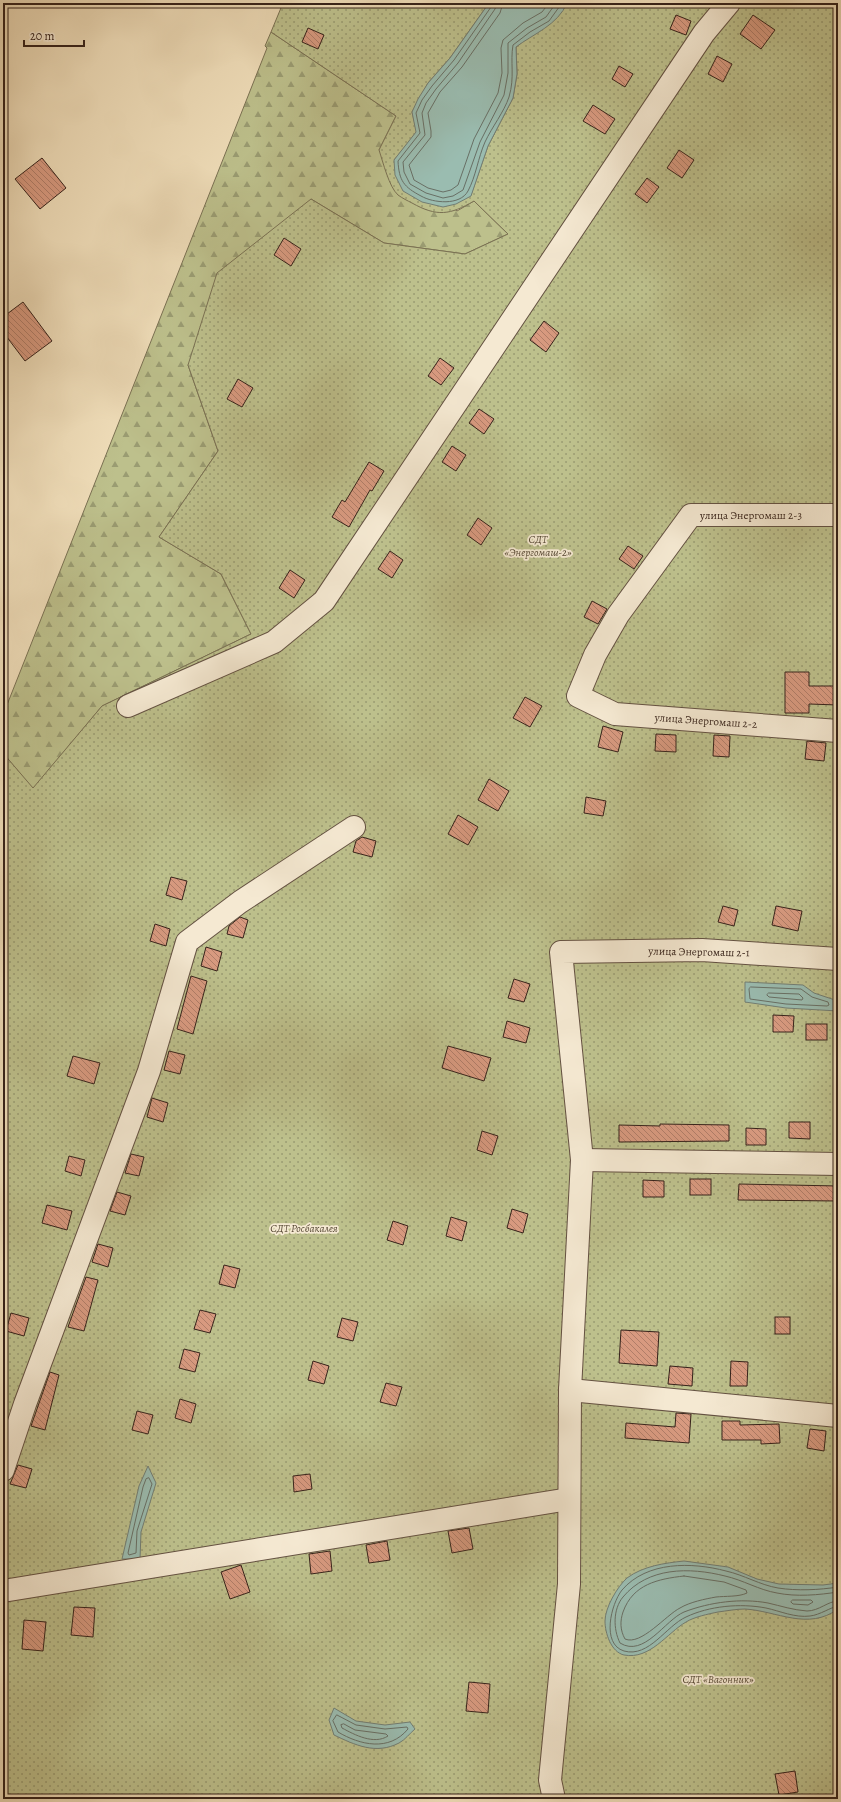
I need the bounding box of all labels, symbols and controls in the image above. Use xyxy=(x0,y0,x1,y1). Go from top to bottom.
scale bar xyxy=(24,22,84,48)
text: 20 m xyxy=(30,28,54,44)
street label: улица Энергомаш 2-3 xyxy=(699,508,802,523)
park label: СДТ «Энергомаш-2» xyxy=(505,532,572,560)
street label: улица Энергомаш 2-2 xyxy=(653,710,758,732)
street label: улица Энергомаш 2-1 xyxy=(647,944,750,960)
park label: СДТ Росбакалея xyxy=(270,1221,338,1236)
park label: СДТ «Вагонник» xyxy=(682,1672,754,1687)

